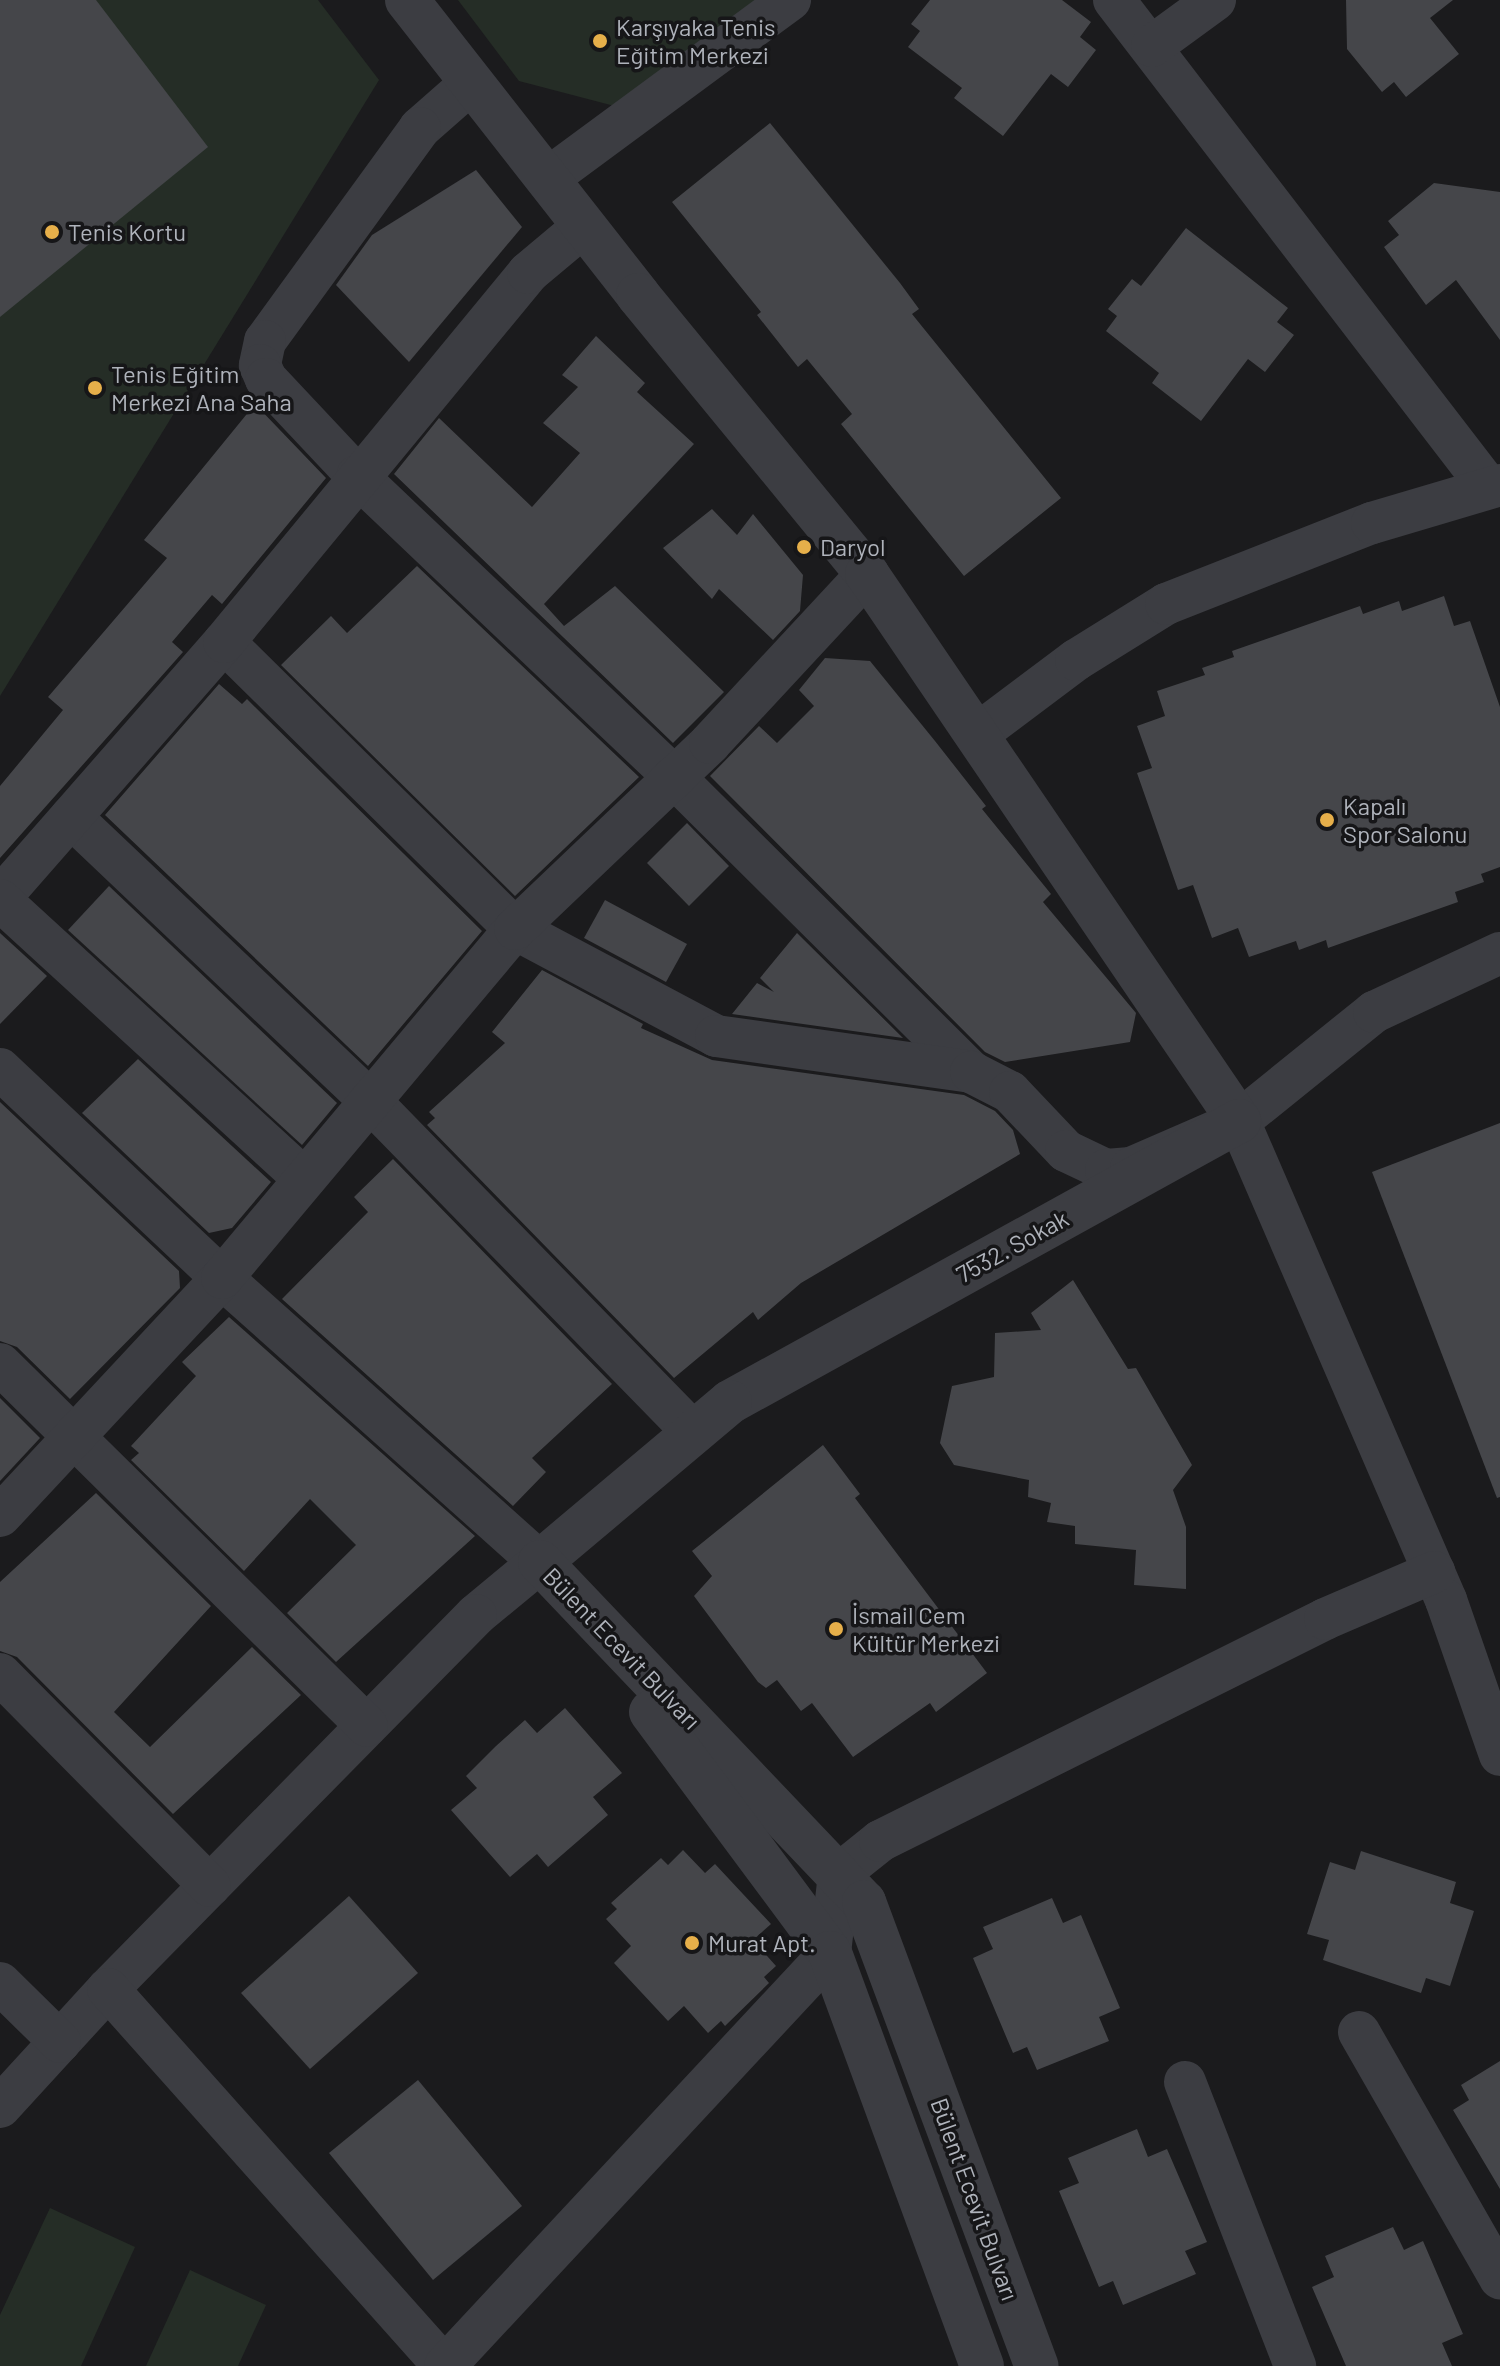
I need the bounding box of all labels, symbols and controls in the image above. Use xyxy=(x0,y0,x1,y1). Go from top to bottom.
place label: Karşıyaka Tenis Eğitim Merkezi xyxy=(616,13,776,69)
marker: Karşıyaka Tenis Eğitim Merkezi xyxy=(591,32,609,50)
place label: Tenis Kortu xyxy=(68,218,186,246)
marker: Tenis Kortu xyxy=(43,223,61,241)
place label: Tenis Eğitim Merkezi Ana Saha xyxy=(111,360,292,416)
marker: Tenis Eğitim Merkezi Ana Saha xyxy=(86,379,104,397)
place label: Daryol xyxy=(820,533,886,561)
marker: Daryol xyxy=(795,538,813,556)
place label: Kapalı Spor Salonu xyxy=(1343,792,1467,848)
marker: Kapalı Spor Salonu xyxy=(1318,811,1336,829)
street label: 7532. Sokak xyxy=(951,1203,1073,1289)
street label: Bülent Ecevit Bulvarı xyxy=(538,1561,706,1735)
place label: İsmail Cem Kültür Merkezi xyxy=(852,1601,1000,1657)
marker: İsmail Cem Kültür Merkezi xyxy=(827,1620,845,1638)
place label: Murat Apt. xyxy=(708,1929,816,1957)
marker: Murat Apt. xyxy=(683,1934,701,1952)
street label: Bülent Ecevit Bulvarı xyxy=(925,2094,1025,2304)

